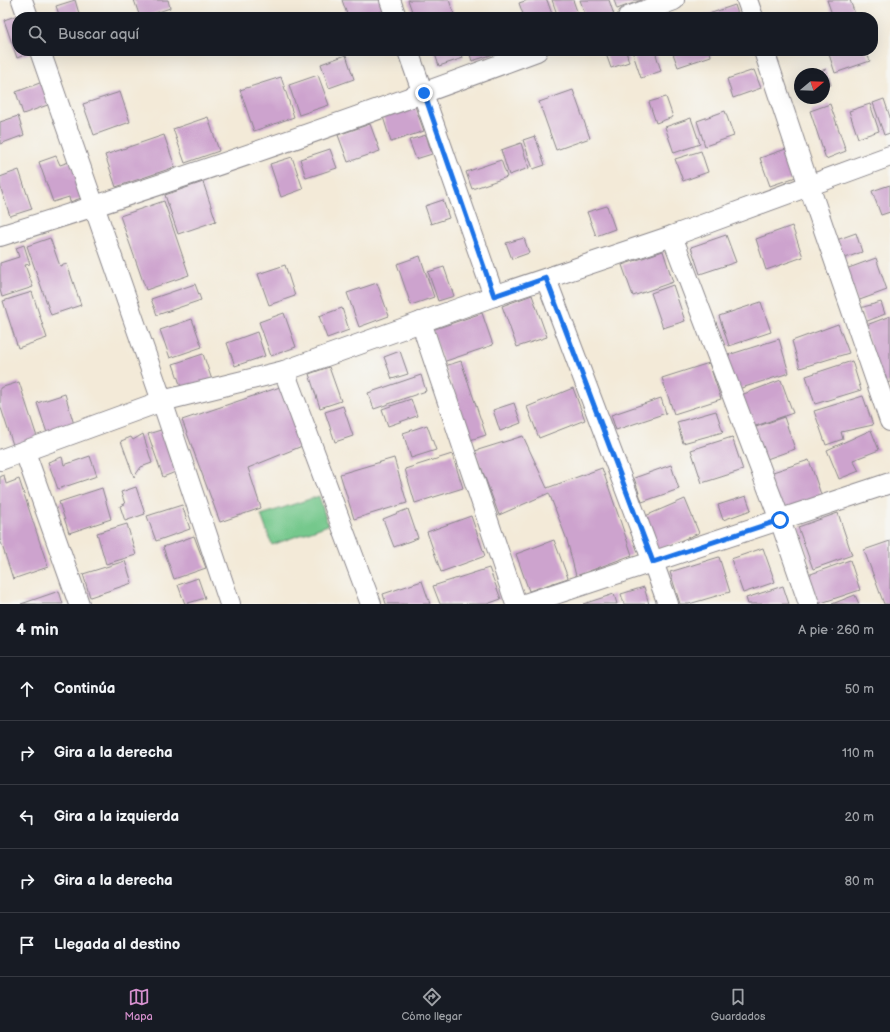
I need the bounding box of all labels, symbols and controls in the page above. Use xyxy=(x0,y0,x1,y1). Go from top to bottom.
search box xyxy=(12,12,878,56)
icon: search xyxy=(26,23,48,45)
text: Buscar aquí xyxy=(58,25,139,44)
north arrow xyxy=(794,68,830,104)
route end xyxy=(415,84,433,102)
route start xyxy=(771,511,789,529)
text: 4 min xyxy=(16,620,59,640)
text: A pie · 260 m xyxy=(798,622,874,638)
icon: ahead xyxy=(16,678,38,700)
text: Continúa xyxy=(54,679,115,698)
text: 50 m xyxy=(845,681,874,697)
icon: right xyxy=(16,742,38,764)
text: Gira a la derecha xyxy=(54,743,173,762)
text: 110 m xyxy=(842,745,874,761)
icon: left xyxy=(16,806,38,828)
text: Gira a la izquierda xyxy=(54,807,179,826)
text: 20 m xyxy=(844,809,874,825)
icon: right xyxy=(16,870,38,892)
text: Gira a la derecha xyxy=(54,871,173,890)
text: 80 m xyxy=(845,873,874,889)
icon: arrive xyxy=(16,934,38,956)
text: Llegada al destino xyxy=(54,935,180,954)
tab: Mapa xyxy=(124,986,153,1023)
tab: Cómo llegar xyxy=(402,986,462,1023)
tab: Guardados xyxy=(711,986,766,1023)

